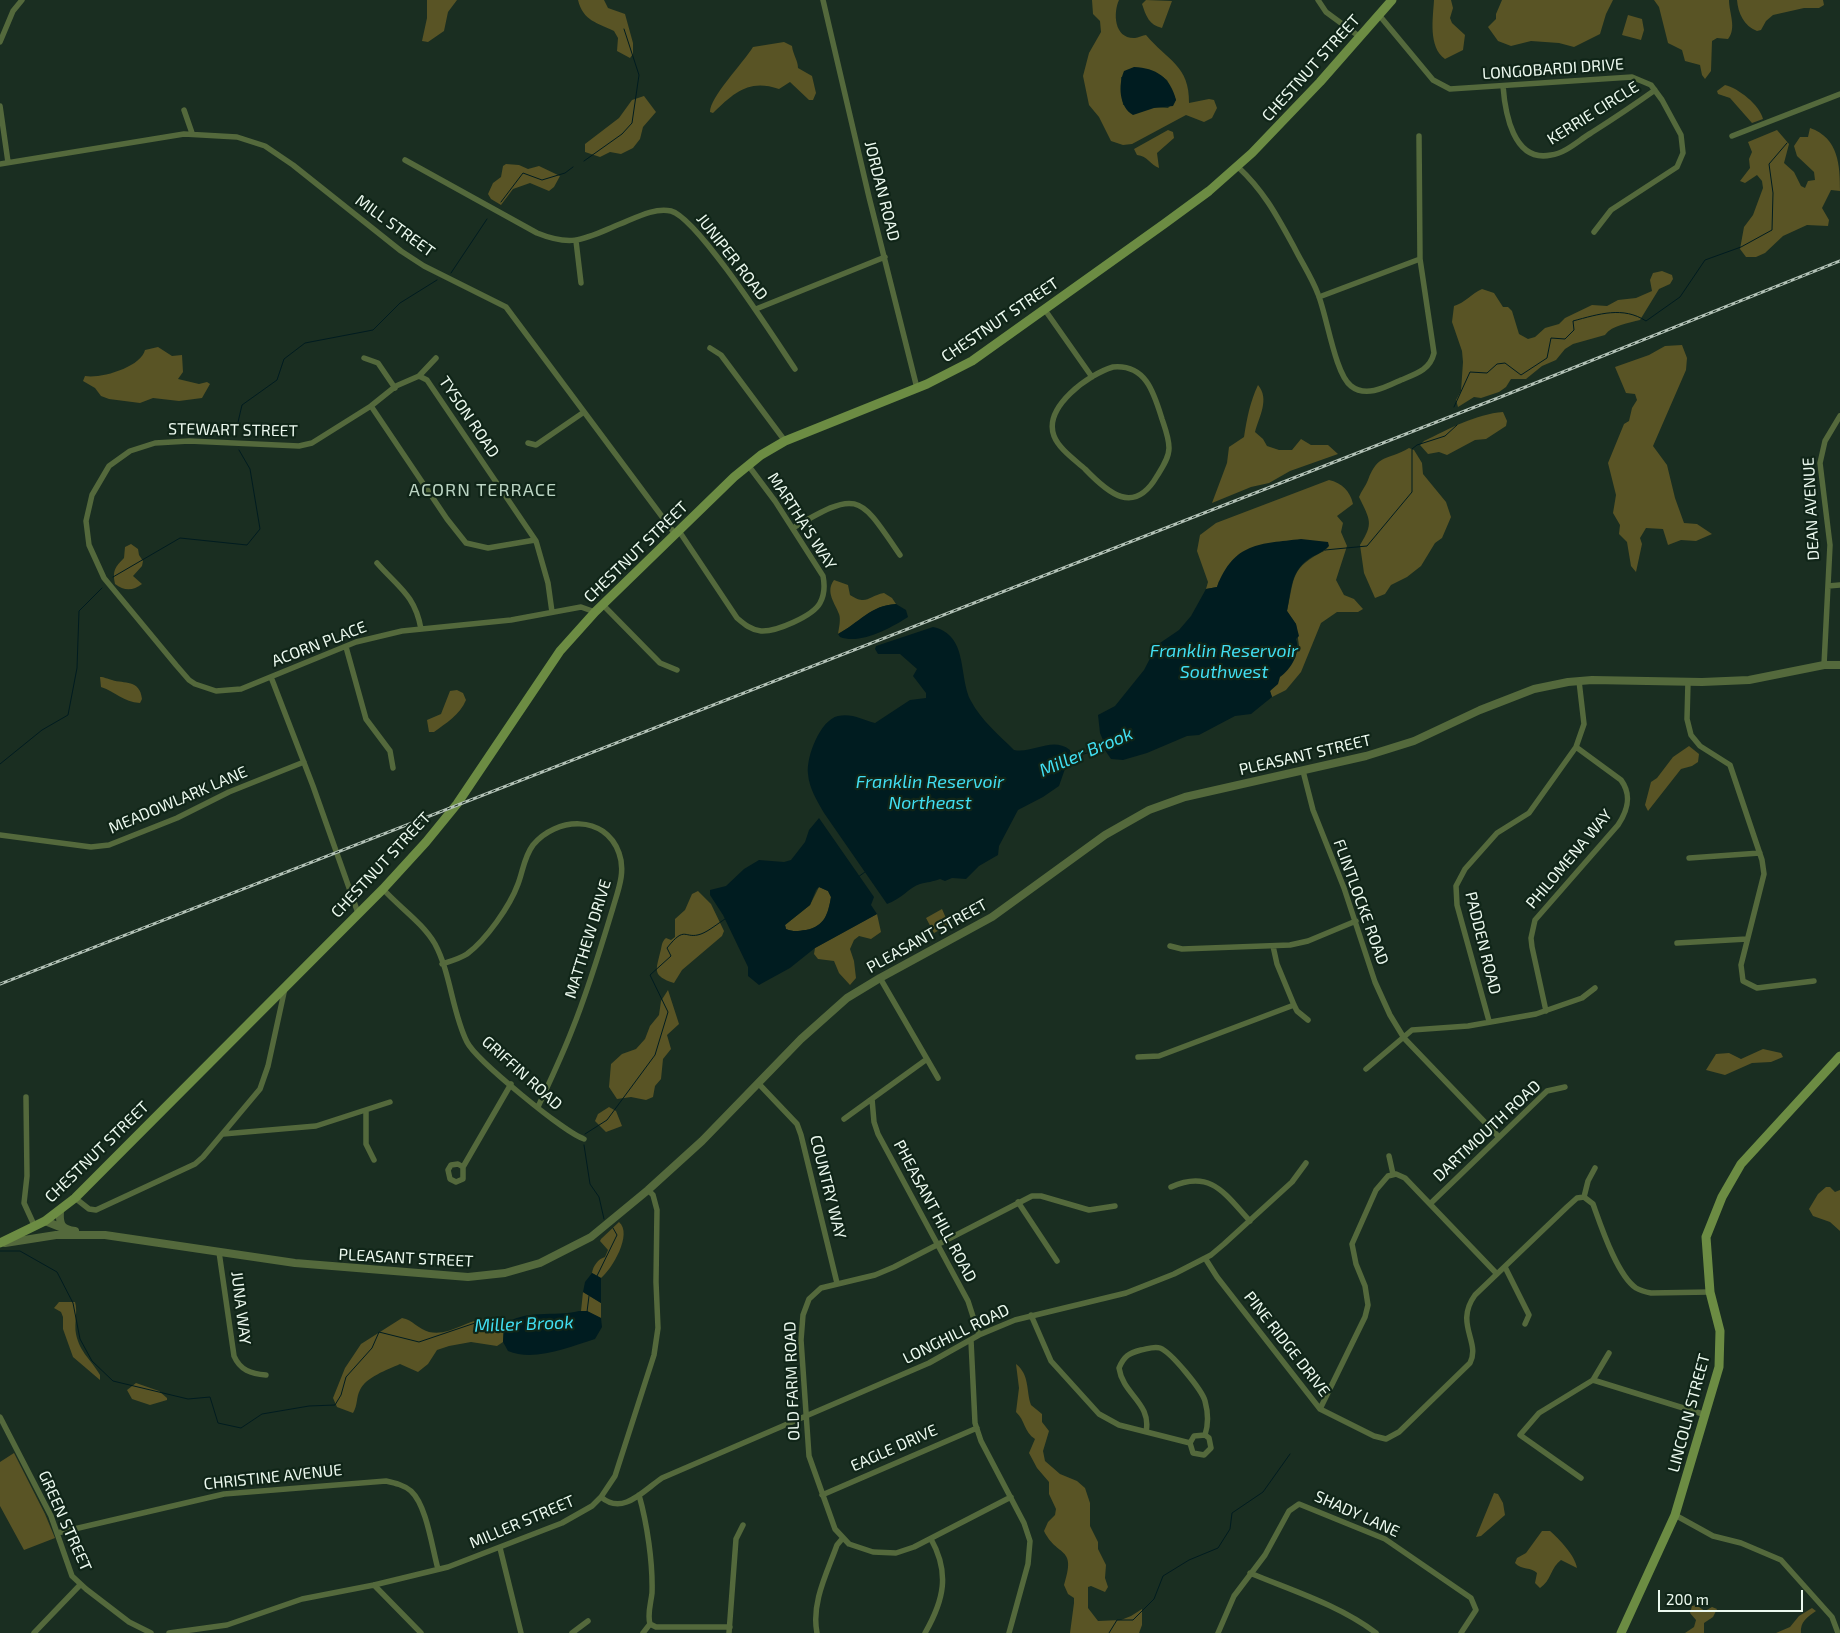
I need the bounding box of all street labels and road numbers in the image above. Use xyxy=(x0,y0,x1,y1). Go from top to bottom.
street label: CHESTNUT STREET xyxy=(1258,11,1364,125)
street label: LONGOBARDI DRIVE xyxy=(1481,54,1625,84)
street label: KERRIE CIRCLE xyxy=(1544,77,1642,149)
street label: JORDAN ROAD xyxy=(860,139,904,243)
street label: MILL STREET xyxy=(351,191,439,261)
street label: JUNIPER ROAD xyxy=(692,210,772,304)
street label: CHESTNUT STREET xyxy=(938,274,1062,366)
street label: TYSON ROAD xyxy=(435,373,503,461)
street label: STEWART STREET xyxy=(168,419,298,441)
street label: DEAN AVENUE xyxy=(1799,457,1823,561)
street label: MARTHA'S WAY xyxy=(763,469,841,573)
street label: CHESTNUT STREET xyxy=(580,497,692,607)
street label: ACORN PLACE xyxy=(269,617,369,671)
street label: PLEASANT STREET xyxy=(1237,730,1373,780)
street label: MEADOWLARK LANE xyxy=(106,762,250,838)
street label: PHILOMENA WAY xyxy=(1522,805,1616,913)
street label: CHESTNUT STREET xyxy=(327,808,435,922)
street label: FLINTLOCKE ROAD xyxy=(1329,837,1393,967)
street label: MATTHEW DRIVE xyxy=(561,877,615,1001)
street label: PADDEN ROAD xyxy=(1461,890,1505,996)
street label: PLEASANT STREET xyxy=(863,895,991,977)
street label: GRIFFIN ROAD xyxy=(478,1032,566,1114)
street label: DARTMOUTH ROAD xyxy=(1429,1076,1545,1186)
street label: CHESTNUT STREET xyxy=(41,1097,153,1207)
street label: COUNTRY WAY xyxy=(806,1133,850,1241)
street label: PHEASANT HILL ROAD xyxy=(889,1137,981,1285)
street label: PLEASANT STREET xyxy=(338,1245,474,1271)
street label: JUNA WAY xyxy=(227,1270,255,1346)
street label: PINE RIDGE DRIVE xyxy=(1240,1288,1334,1400)
street label: LONGHILL ROAD xyxy=(900,1300,1012,1368)
street label: OLD FARM ROAD xyxy=(780,1321,804,1441)
street label: LINCOLN STREET xyxy=(1664,1352,1714,1474)
street label: EAGLE DRIVE xyxy=(848,1420,940,1476)
street label: CHRISTINE AVENUE xyxy=(203,1460,343,1494)
street label: GREEN STREET xyxy=(34,1468,96,1574)
street label: SHADY LANE xyxy=(1311,1487,1403,1541)
street label: MILLER STREET xyxy=(466,1491,578,1553)

